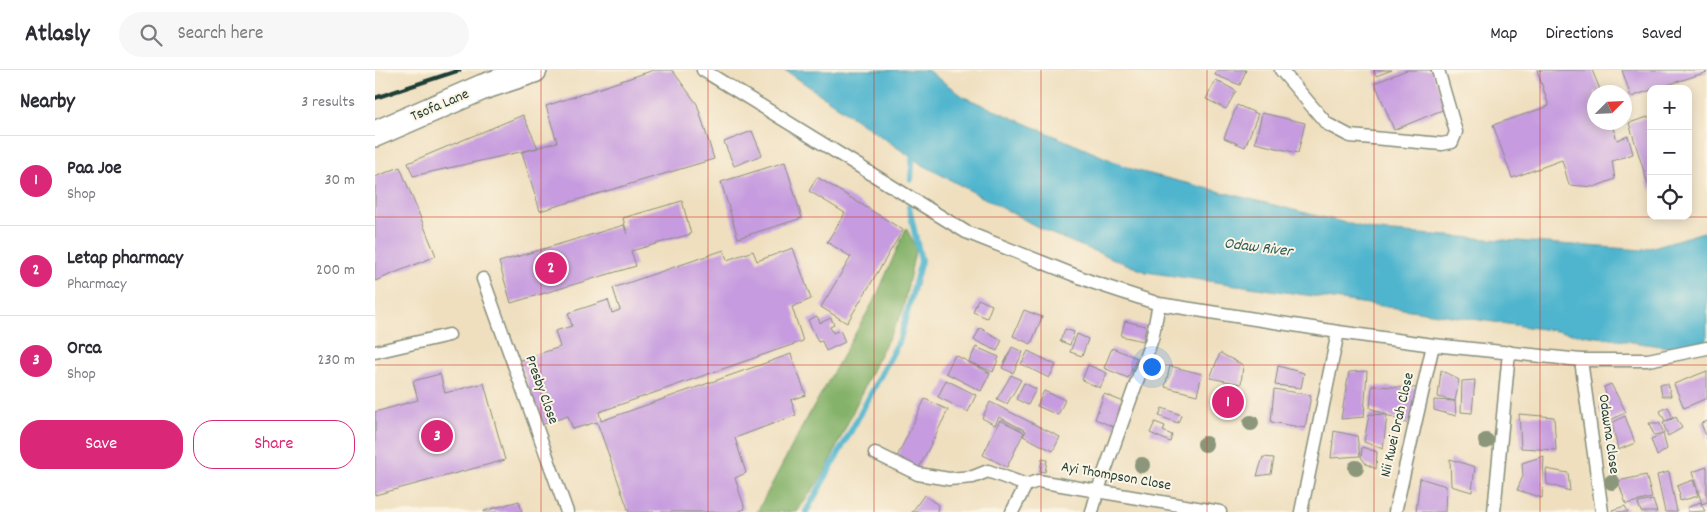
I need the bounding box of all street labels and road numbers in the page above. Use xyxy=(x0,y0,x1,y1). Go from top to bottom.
street label: Tsofa Lane xyxy=(407,84,473,128)
street label: Presby Close xyxy=(518,352,564,428)
street label: Nii Kwei Drah Close xyxy=(1375,370,1421,480)
street label: Odawna Close xyxy=(1592,393,1625,476)
street label: Ayi Thompson Close xyxy=(1059,457,1173,498)

